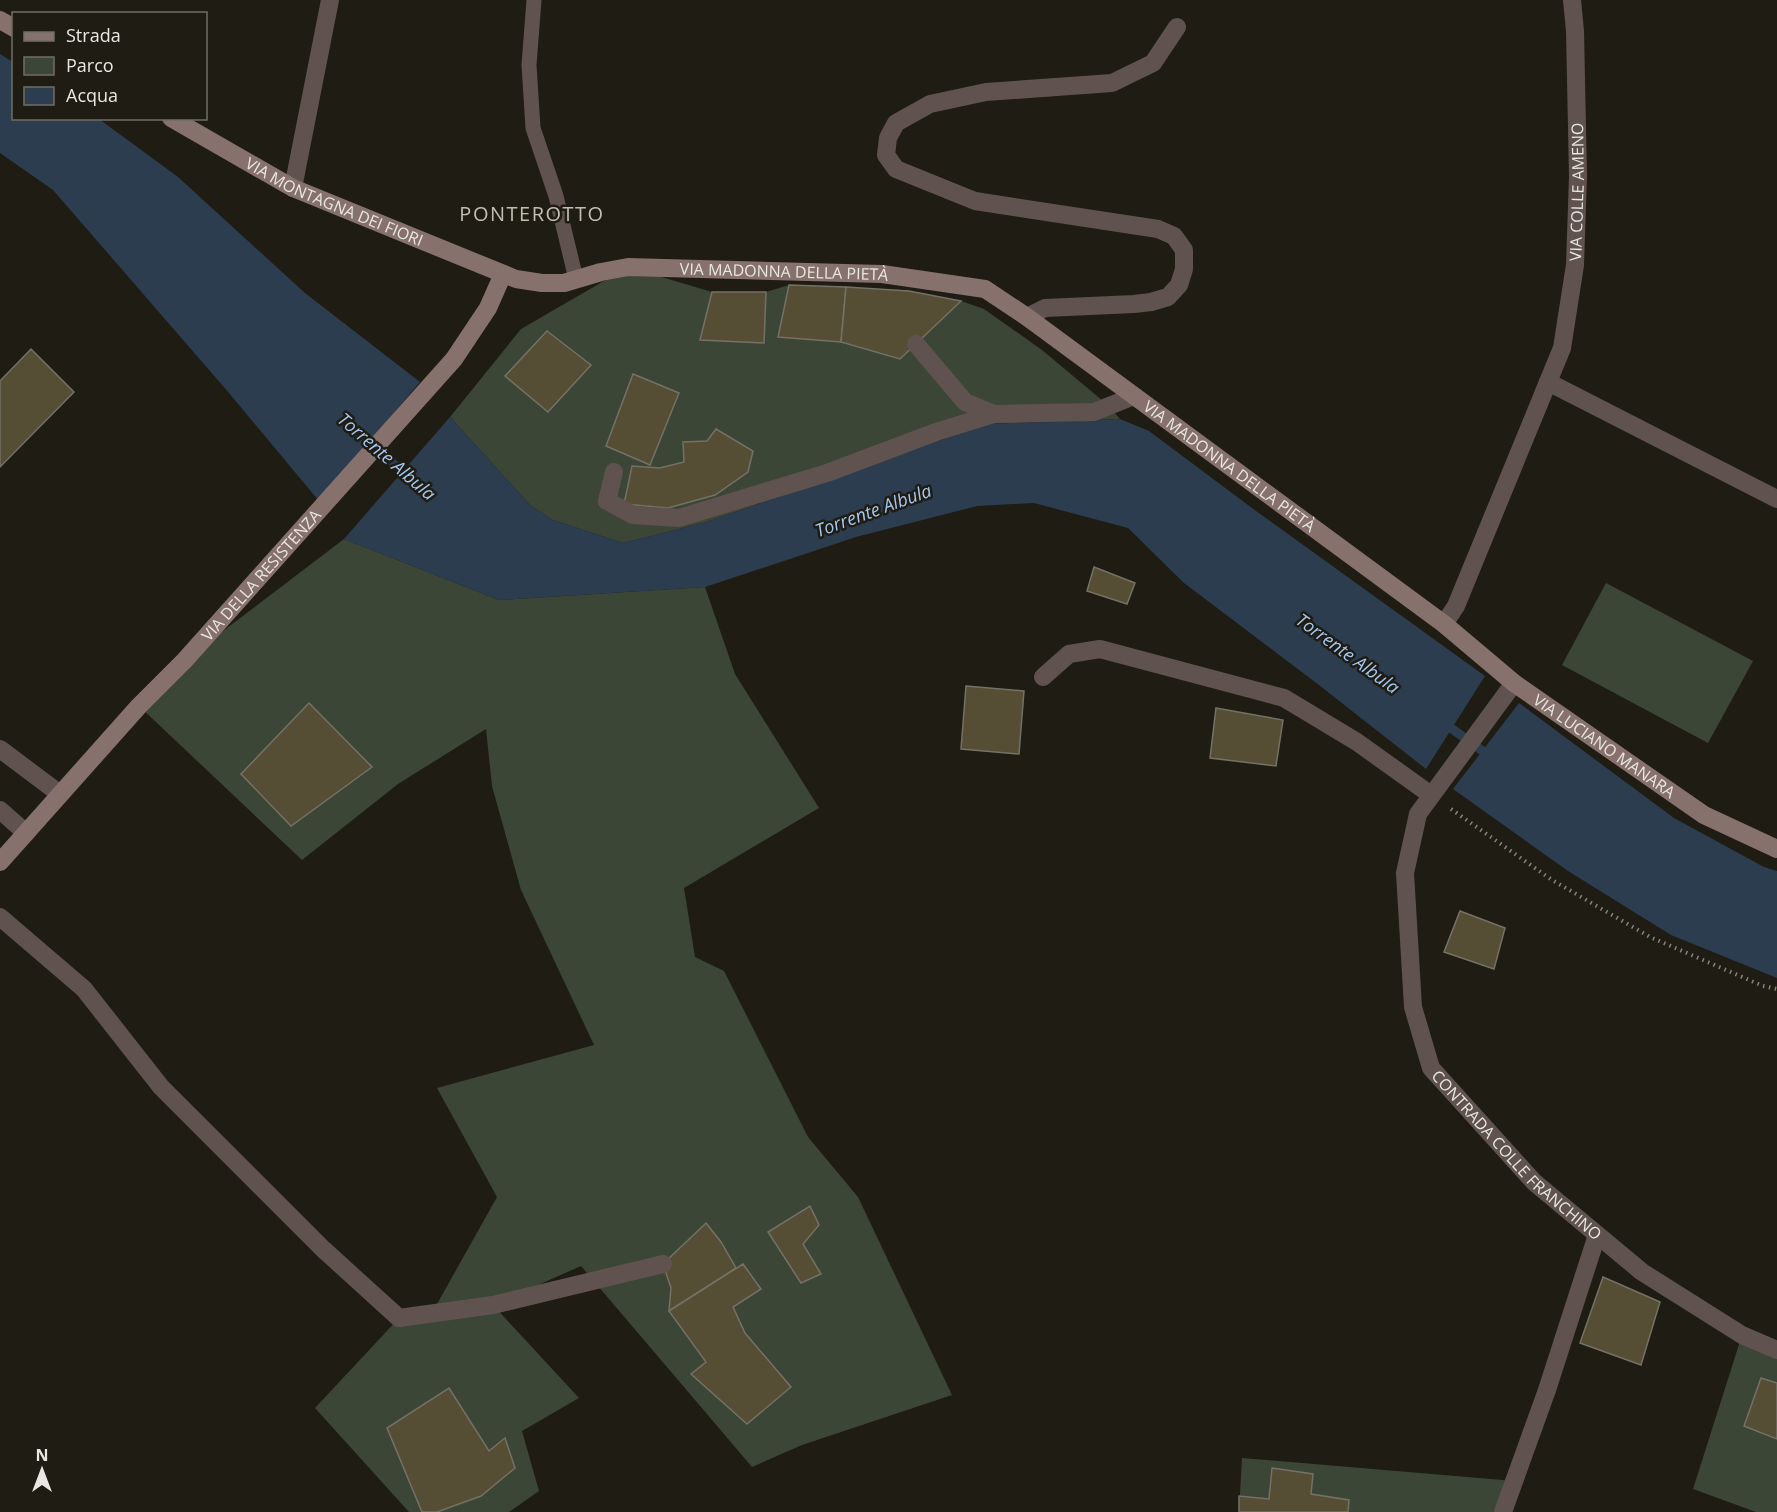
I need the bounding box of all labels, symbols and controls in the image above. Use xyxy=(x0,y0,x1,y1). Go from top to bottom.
legend xyxy=(12,12,207,120)
text: Strada xyxy=(66,23,121,47)
text: Parco xyxy=(66,53,114,77)
text: Acqua xyxy=(66,83,118,107)
street label: VIA COLLE AMENO xyxy=(1564,122,1589,261)
street label: VIA MONTAGNA DEI FIORI xyxy=(242,152,427,251)
district label: PONTEROTTO xyxy=(459,200,605,227)
street label: VIA MADONNA DELLA PIETÀ xyxy=(679,257,891,286)
street label: VIA MADONNA DELLA PIETÀ xyxy=(1139,395,1321,537)
water label: Torrente Albula xyxy=(333,407,441,505)
water label: Torrente Albula xyxy=(811,478,935,542)
street label: VIA DELLA RESISTENZA xyxy=(196,504,326,646)
water label: Torrente Albula xyxy=(1291,607,1405,699)
street label: VIA LUCIANO MANARA xyxy=(1529,689,1681,803)
street label: CONTRADA COLLE FRANCHINO xyxy=(1427,1065,1606,1245)
north arrow xyxy=(12,1440,72,1500)
text: N xyxy=(35,1444,49,1466)

